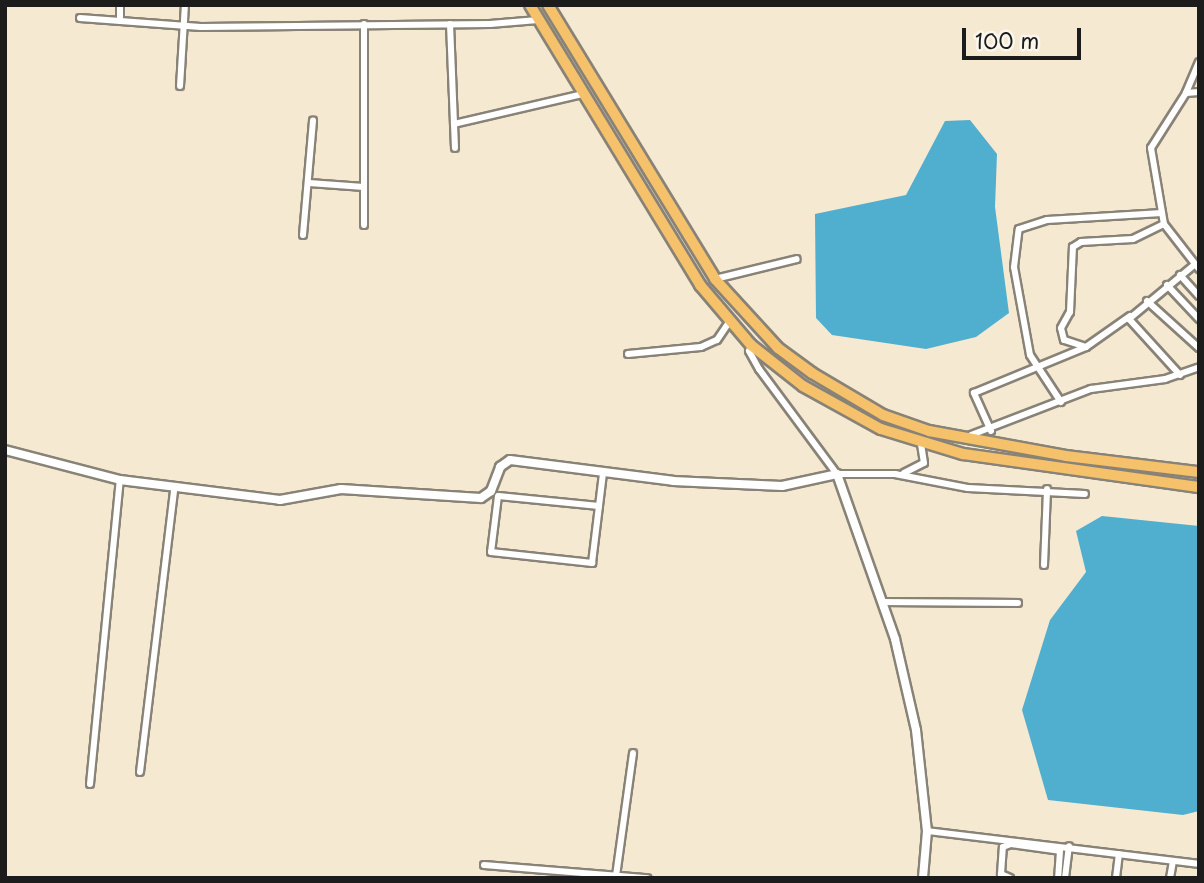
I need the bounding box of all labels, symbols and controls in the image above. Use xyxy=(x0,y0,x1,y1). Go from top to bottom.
scale bar xyxy=(966,14,1085,58)
text: 100 m xyxy=(975,24,1039,56)

